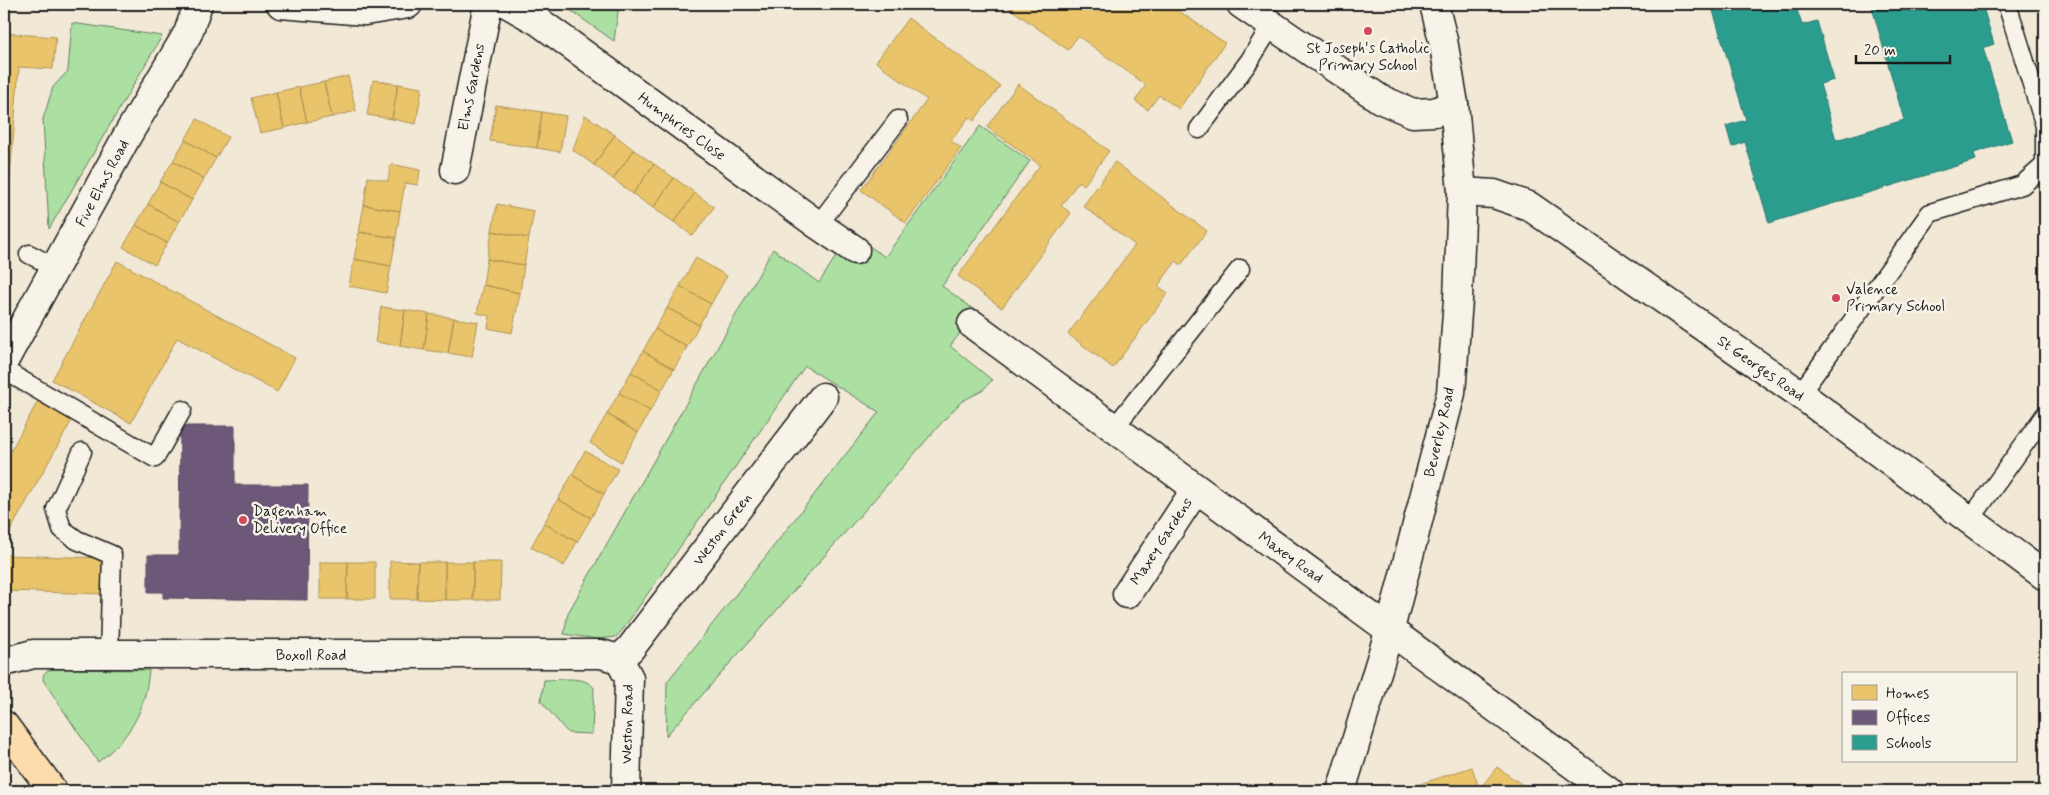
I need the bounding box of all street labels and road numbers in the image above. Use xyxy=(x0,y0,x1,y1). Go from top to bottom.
street label: Elms Gardens xyxy=(454,42,490,133)
street label: Humphries Close xyxy=(633,88,730,166)
street label: Five Elms Road xyxy=(72,136,134,231)
street label: St Georges Road xyxy=(1712,331,1808,407)
street label: Beverley Road xyxy=(1420,385,1460,479)
street label: Weston Green xyxy=(689,489,757,570)
street label: Maxey Gardens xyxy=(1126,494,1198,589)
street label: Maxey Road xyxy=(1254,527,1327,588)
street label: Boxoll Road xyxy=(276,646,346,666)
street label: Weston Road xyxy=(617,684,639,764)

